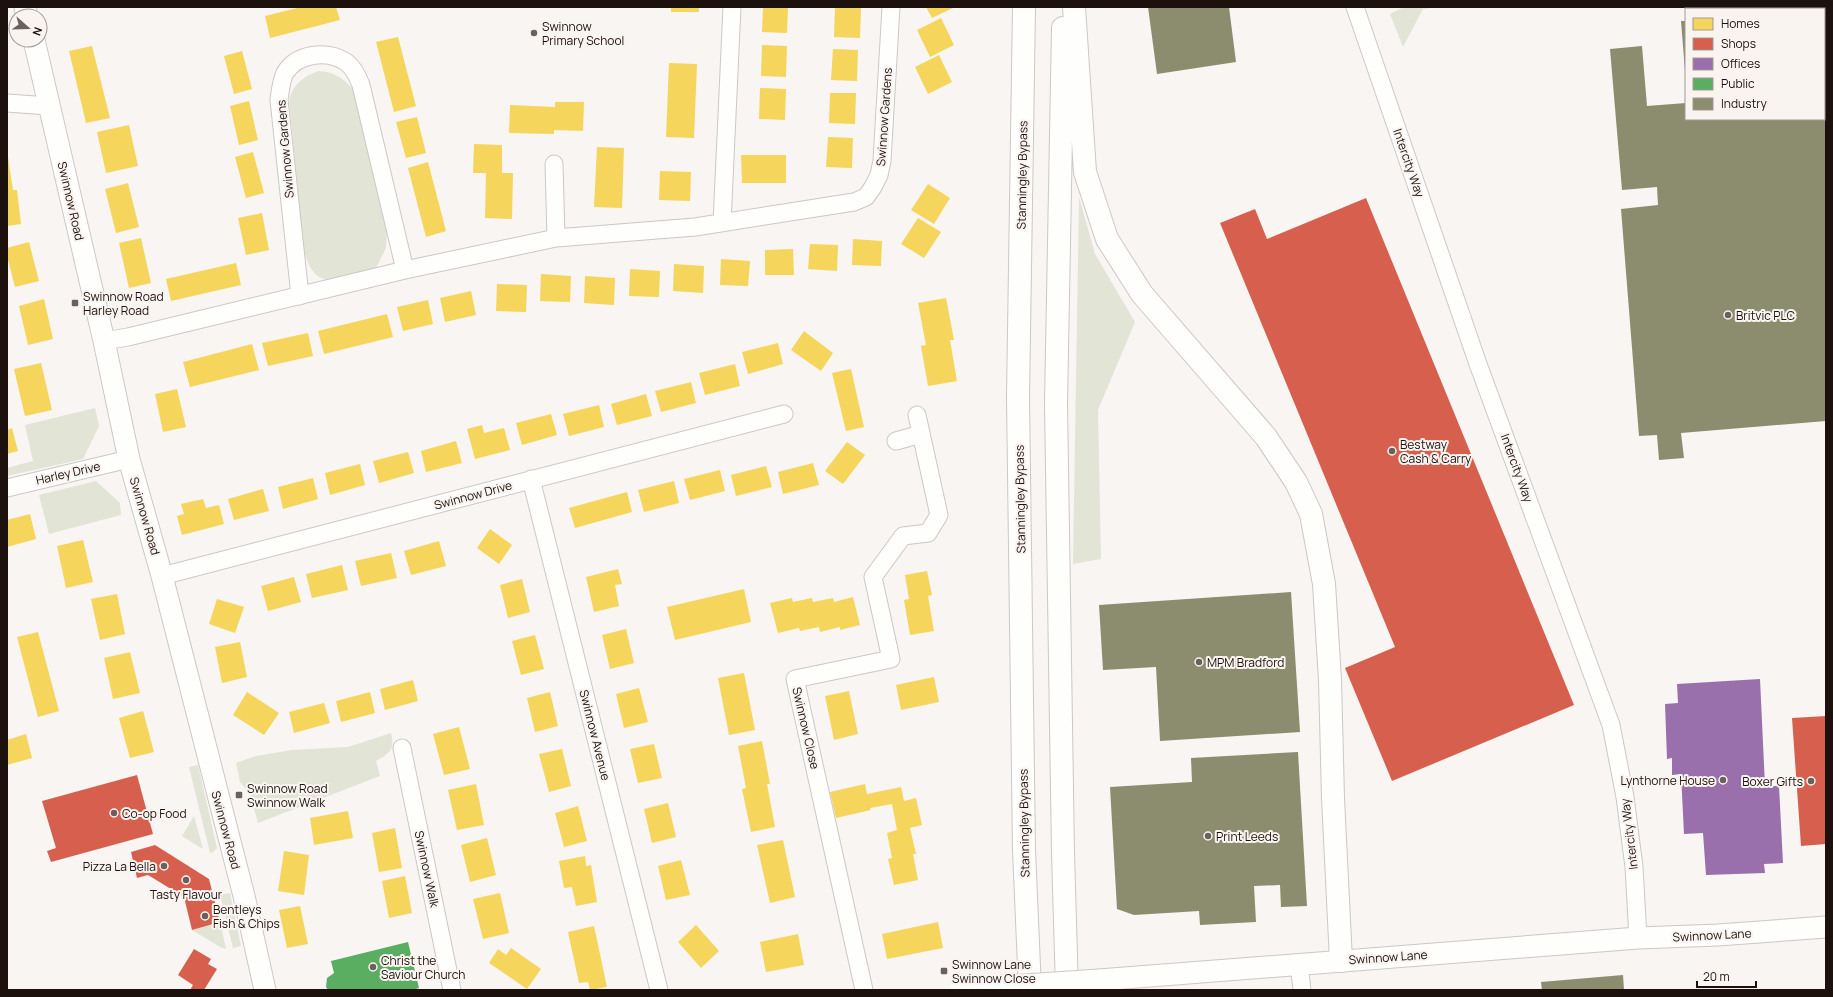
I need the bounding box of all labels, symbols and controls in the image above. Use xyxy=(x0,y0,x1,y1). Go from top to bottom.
north arrow xyxy=(8,8,48,48)
legend xyxy=(1685,8,1825,120)
text: Homes xyxy=(1721,15,1760,32)
place label: Swinnow Primary School xyxy=(542,18,624,49)
text: N xyxy=(29,25,46,38)
marker: Swinnow Primary School xyxy=(529,28,539,38)
text: Shops xyxy=(1721,35,1756,52)
text: Offices xyxy=(1721,55,1760,72)
street label: Swinnow Gardens xyxy=(872,67,896,167)
text: Public xyxy=(1721,75,1755,92)
text: Industry xyxy=(1721,95,1767,112)
street label: Swinnow Gardens xyxy=(272,99,298,199)
street label: Stanningley Bypass xyxy=(1013,121,1031,229)
street label: Intercity Way xyxy=(1389,126,1429,200)
street label: Swinnow Road xyxy=(54,160,88,242)
place label: Swinnow Road Harley Road xyxy=(83,288,164,319)
marker: Swinnow Road Harley Road xyxy=(70,298,80,308)
place label: Britvic PLC xyxy=(1736,307,1796,324)
marker: Britvic PLC xyxy=(1723,310,1733,320)
street label: Intercity Way xyxy=(1497,431,1537,505)
place label: Bestway Cash & Carry xyxy=(1400,436,1472,467)
street label: Stanningley Bypass xyxy=(1011,445,1029,553)
marker: Bestway Cash & Carry xyxy=(1387,446,1397,456)
street label: Harley Drive xyxy=(34,457,102,489)
street label: Swinnow Road xyxy=(126,475,164,557)
street label: Swinnow Drive xyxy=(432,476,514,514)
place label: MPM Bradford xyxy=(1207,654,1284,671)
marker: MPM Bradford xyxy=(1194,657,1204,667)
street label: Swinnow Close xyxy=(788,685,824,771)
street label: Swinnow Avenue xyxy=(575,688,615,782)
street label: Stanningley Bypass xyxy=(1015,769,1033,877)
place label: Lynthorne House xyxy=(1620,772,1715,789)
place label: Boxer Gifts xyxy=(1742,773,1803,790)
marker: Lynthorne House xyxy=(1718,775,1728,785)
marker: Boxer Gifts xyxy=(1806,776,1816,786)
place label: Swinnow Road Swinnow Walk xyxy=(247,780,328,811)
street label: Swinnow Road xyxy=(207,789,245,871)
marker: Swinnow Road Swinnow Walk xyxy=(234,790,244,800)
street label: Intercity Way xyxy=(1616,797,1642,871)
place label: Co-op Food xyxy=(122,805,187,822)
marker: Co-op Food xyxy=(109,808,119,818)
place label: Print Leeds xyxy=(1216,828,1278,845)
street label: Swinnow Walk xyxy=(411,829,444,910)
marker: Print Leeds xyxy=(1203,831,1213,841)
place label: Pizza La Bella xyxy=(83,858,156,875)
marker: Pizza La Bella xyxy=(159,861,169,871)
marker: Tasty Flavour xyxy=(181,875,191,885)
place label: Tasty Flavour xyxy=(150,886,223,903)
place label: Bentleys Fish & Chips xyxy=(213,901,280,932)
marker: Bentleys Fish & Chips xyxy=(200,911,210,921)
street label: Swinnow Lane xyxy=(1672,924,1752,946)
street label: Swinnow Lane xyxy=(1348,946,1428,968)
place label: Christ the Saviour Church xyxy=(381,952,466,983)
place label: Swinnow Lane Swinnow Close xyxy=(952,956,1036,987)
marker: Christ the Saviour Church xyxy=(368,962,378,972)
scale bar xyxy=(1697,963,1756,989)
marker: Swinnow Lane Swinnow Close xyxy=(939,966,949,976)
text: 20 m xyxy=(1703,968,1730,985)

